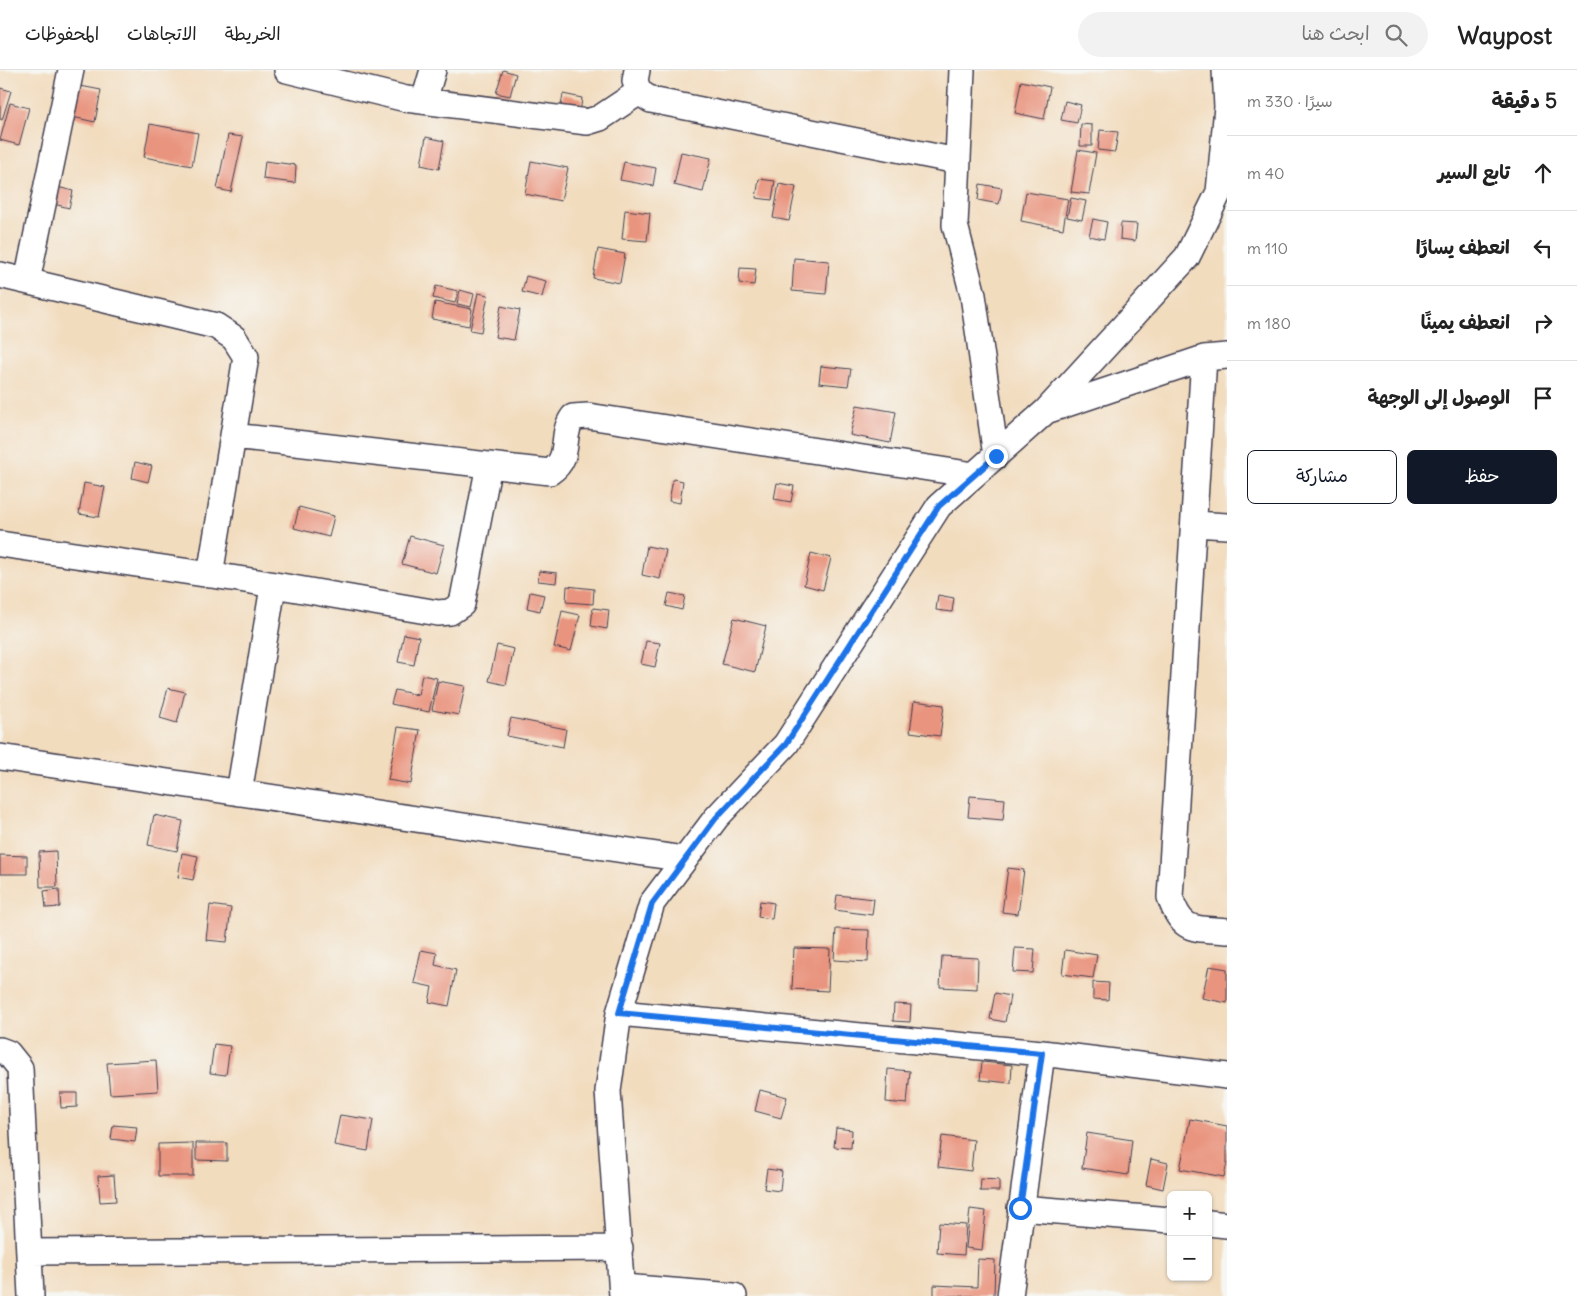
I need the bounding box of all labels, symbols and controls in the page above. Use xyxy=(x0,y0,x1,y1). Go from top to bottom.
search box xyxy=(1078,12,1428,57)
text: Waypost xyxy=(1458,20,1552,50)
text: ابحث هنا xyxy=(1302,21,1370,45)
icon: search xyxy=(1382,21,1410,49)
text: المحفوظات xyxy=(25,22,99,45)
text: الاتجاهات xyxy=(127,22,197,45)
text: الخريطة xyxy=(225,22,281,45)
text: 5 دقيقة xyxy=(1491,87,1557,114)
text: سيرًا · 330 m xyxy=(1247,91,1333,111)
icon: ahead xyxy=(1529,159,1557,187)
text: تابع السير xyxy=(1438,160,1510,184)
text: 40 m xyxy=(1247,163,1285,183)
icon: left xyxy=(1529,234,1557,262)
text: انعطف يسارًا xyxy=(1416,235,1510,259)
text: 110 m xyxy=(1247,238,1288,258)
icon: right xyxy=(1529,309,1557,337)
text: انعطف يمينًا xyxy=(1421,310,1510,334)
text: 180 m xyxy=(1247,313,1291,333)
icon: arrive xyxy=(1529,384,1557,412)
text: الوصول إلى الوجهة xyxy=(1367,385,1510,409)
route end xyxy=(985,445,1008,468)
button: مشاركة xyxy=(1247,450,1397,504)
button: حفظ xyxy=(1407,450,1557,504)
map controls xyxy=(1167,1191,1212,1281)
button: + xyxy=(1167,1191,1212,1236)
route start xyxy=(1009,1197,1032,1220)
button: − xyxy=(1167,1236,1212,1281)

